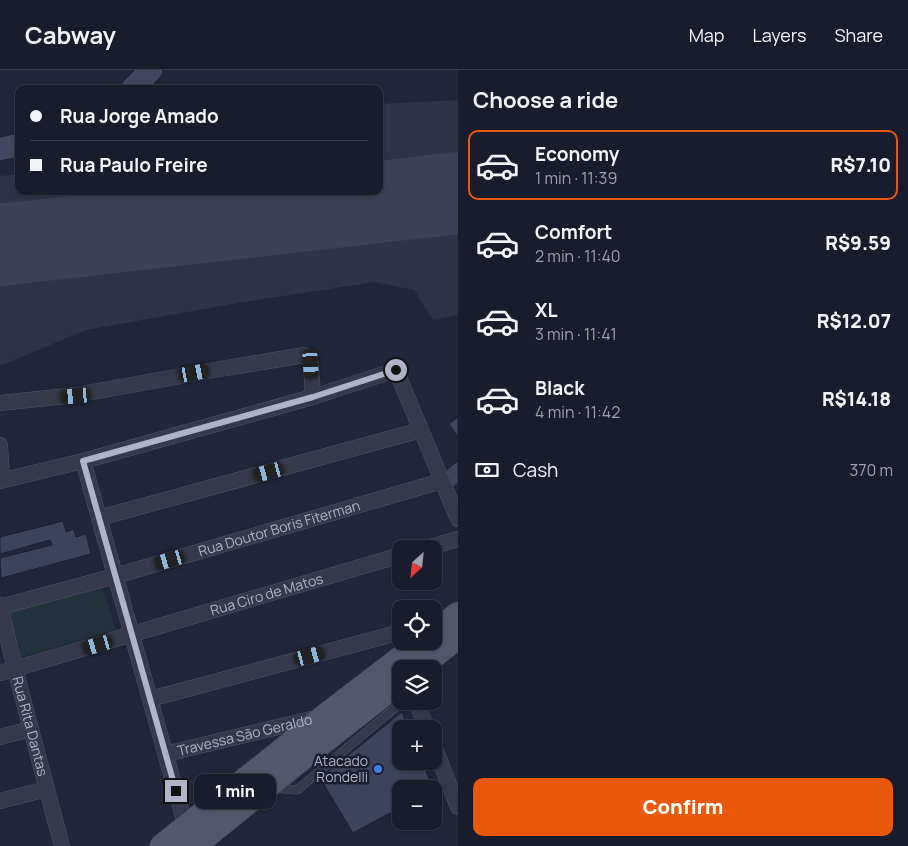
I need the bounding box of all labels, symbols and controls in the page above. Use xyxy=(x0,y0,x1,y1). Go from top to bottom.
text: Cabway xyxy=(25,18,116,51)
text: Map xyxy=(689,23,724,47)
text: Layers xyxy=(752,23,806,47)
text: Share xyxy=(834,23,883,47)
text: Choose a ride xyxy=(473,85,618,115)
text: Rua Jorge Amado xyxy=(60,103,219,129)
text: Economy xyxy=(535,141,619,167)
icon: car xyxy=(475,143,520,188)
text: Rua Paulo Freire xyxy=(60,152,208,178)
text: R$7.10 xyxy=(831,152,891,178)
text: 1 min · 11:39 xyxy=(535,167,617,189)
text: Comfort xyxy=(535,219,612,245)
icon: car xyxy=(475,221,520,266)
text: R$9.59 xyxy=(825,230,891,256)
text: 2 min · 11:40 xyxy=(535,245,621,267)
text: XL xyxy=(535,297,558,323)
icon: car xyxy=(475,299,520,344)
text: R$12.07 xyxy=(817,308,891,334)
text: 3 min · 11:41 xyxy=(535,323,617,345)
car xyxy=(302,349,319,379)
route start xyxy=(385,359,407,381)
car xyxy=(177,363,210,383)
text: Black xyxy=(535,375,584,401)
icon: car xyxy=(475,377,520,422)
text: R$14.18 xyxy=(822,386,891,412)
car xyxy=(60,387,91,405)
text: 4 min · 11:42 xyxy=(535,401,620,423)
icon: cash xyxy=(473,456,501,484)
text: Cash xyxy=(513,457,558,483)
text: 370 m xyxy=(850,459,893,481)
car xyxy=(252,461,285,483)
street label: Rua Doutor Boris Fiterman xyxy=(196,495,362,560)
north arrow xyxy=(392,540,442,590)
map controls xyxy=(392,540,442,830)
car xyxy=(153,549,186,571)
street label: Rua Ciro de Matos xyxy=(208,568,325,620)
button: locate xyxy=(392,600,442,650)
car xyxy=(81,634,114,656)
car xyxy=(293,645,326,667)
button: layers xyxy=(392,660,442,710)
street label: Rua Rita Dantas xyxy=(8,674,53,778)
street label: Travessa São Geraldo xyxy=(175,709,314,760)
button: + xyxy=(392,720,442,770)
place label: Atacado Rondelli xyxy=(314,751,368,786)
marker: Atacado Rondelli xyxy=(372,763,384,775)
callout: 1 min xyxy=(194,774,276,808)
button: Confirm xyxy=(473,778,893,836)
route end xyxy=(165,780,187,802)
text: 1 min xyxy=(215,780,255,802)
button: − xyxy=(392,780,442,830)

